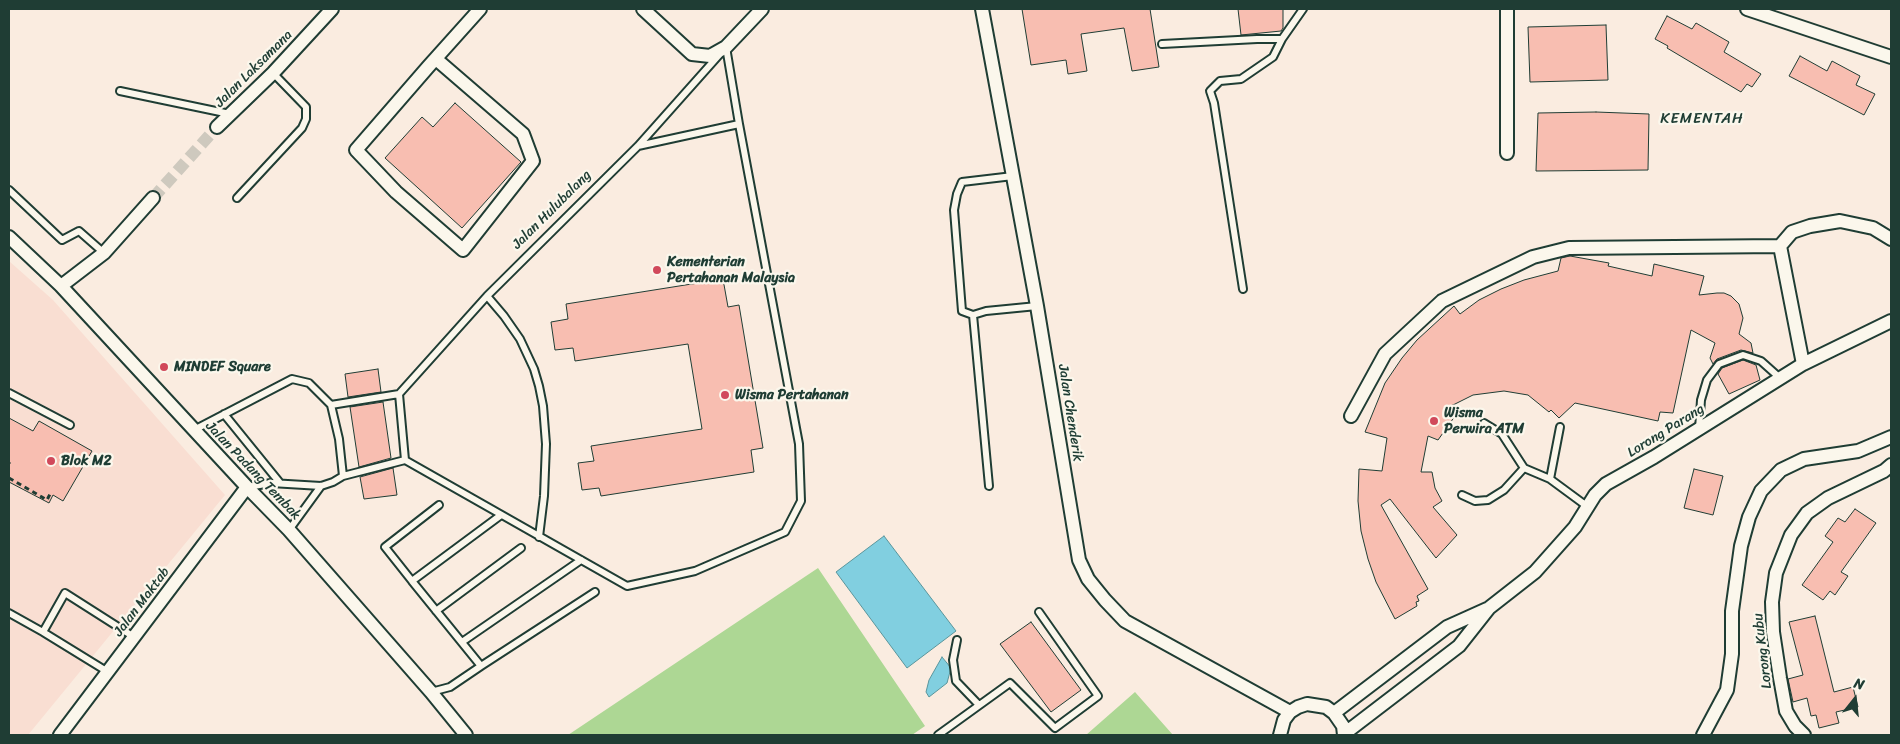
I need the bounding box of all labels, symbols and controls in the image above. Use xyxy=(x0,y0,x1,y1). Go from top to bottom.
street label: Jalan Laksamana xyxy=(212,27,296,111)
district label: KEMENTAH xyxy=(1659,110,1745,128)
street label: Jalan Hulubalang xyxy=(509,167,595,253)
place label: Kementerian Pertahanan Malaysia xyxy=(667,254,795,286)
marker: Kementerian Pertahanan Malaysia xyxy=(651,264,663,276)
place label: MINDEF Square xyxy=(174,359,271,375)
marker: MINDEF Square xyxy=(158,361,170,373)
street label: Jalan Chenderik xyxy=(1054,363,1086,463)
place label: Wisma Pertahanan xyxy=(735,387,849,403)
marker: Wisma Pertahanan xyxy=(719,389,731,401)
street label: Lorong Parang xyxy=(1624,401,1708,461)
place label: Wisma Perwira ATM xyxy=(1444,405,1524,438)
marker: Wisma Perwira ATM xyxy=(1428,415,1440,427)
street label: Jalan Padang Tembak xyxy=(202,418,304,524)
place label: Blok M2 xyxy=(61,453,112,469)
marker: Blok M2 xyxy=(45,455,57,467)
street label: Jalan Maktab xyxy=(111,564,173,640)
street label: Lorong Kubu xyxy=(1750,612,1776,690)
text: N xyxy=(1851,671,1867,697)
north arrow xyxy=(1830,674,1880,724)

